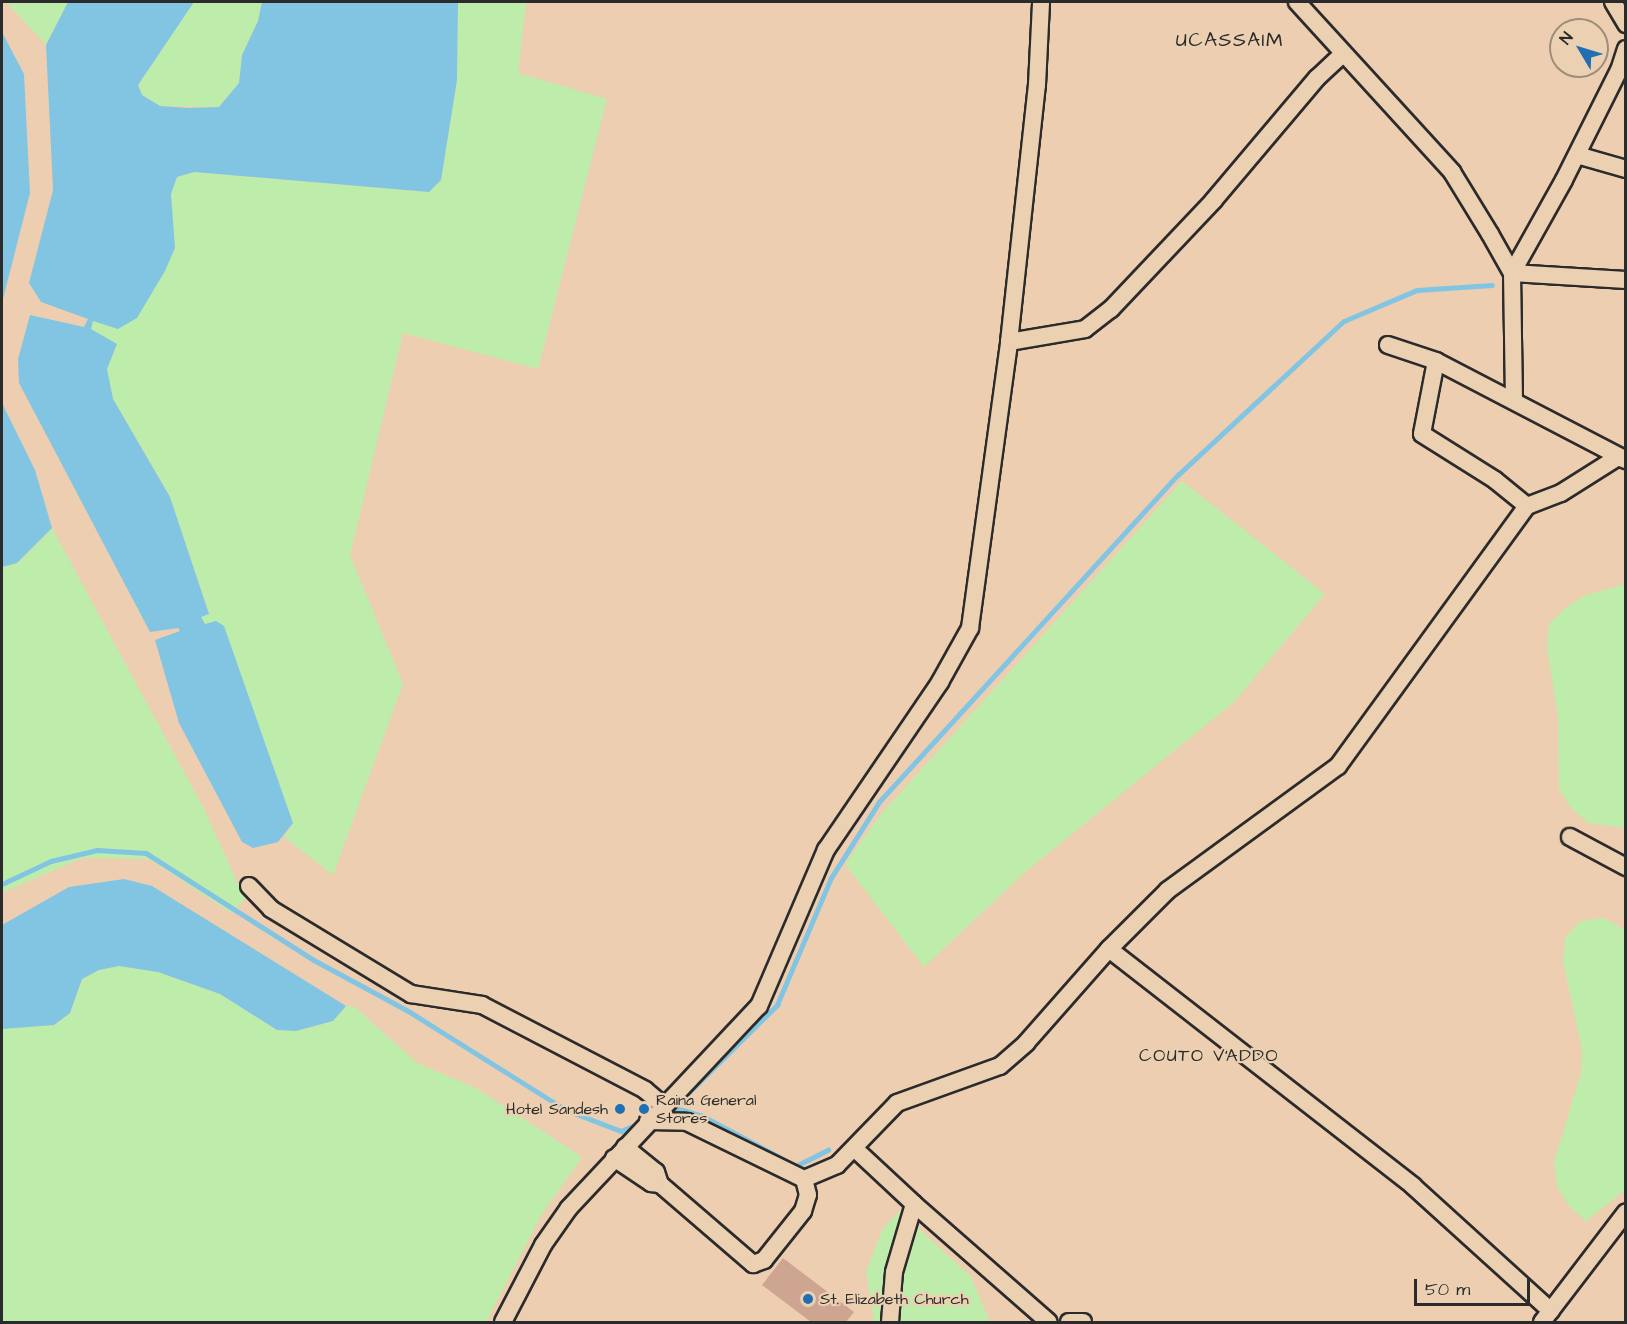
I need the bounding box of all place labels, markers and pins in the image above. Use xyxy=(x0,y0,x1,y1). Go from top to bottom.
place label: Raina General Stores xyxy=(656,1090,756,1128)
place label: Hotel Sandesh xyxy=(506,1099,608,1119)
marker: Hotel Sandesh xyxy=(613,1102,627,1116)
marker: Raina General Stores xyxy=(637,1102,651,1116)
place label: St. Elizabeth Church xyxy=(820,1289,969,1309)
marker: St. Elizabeth Church xyxy=(801,1292,815,1306)

